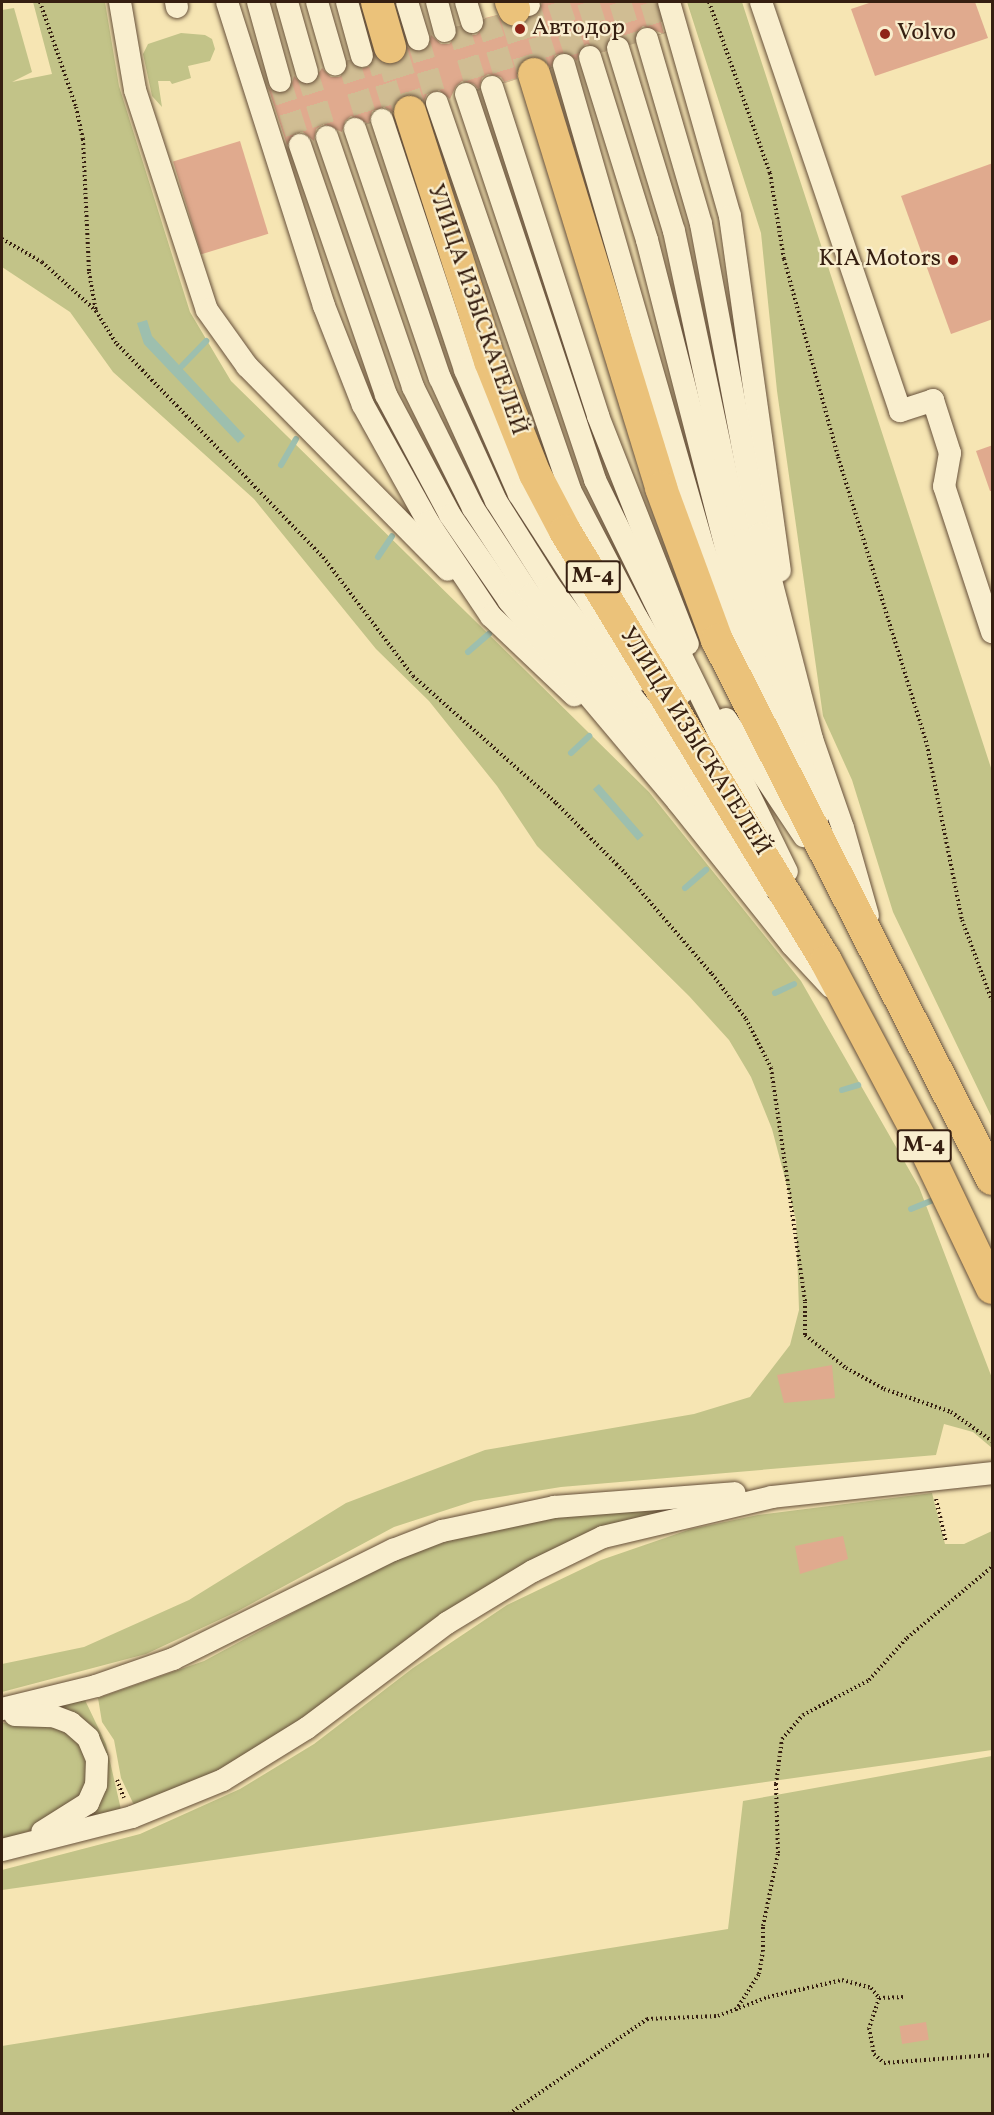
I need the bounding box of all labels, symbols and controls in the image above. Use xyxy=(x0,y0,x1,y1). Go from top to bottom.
place label: Автодор xyxy=(532,15,625,43)
place label: Volvo xyxy=(897,20,956,48)
marker: Автодор xyxy=(513,22,527,36)
marker: Volvo xyxy=(878,27,892,41)
street label: УЛИЦА ИЗЫСКАТЕЛЕЙ xyxy=(419,181,533,439)
place label: KIA Motors xyxy=(819,246,941,274)
marker: KIA Motors xyxy=(946,253,960,267)
road number: М-4 xyxy=(564,558,622,596)
street label: УЛИЦА ИЗЫСКАТЕЛЕЙ xyxy=(612,623,776,861)
road number: М-4 xyxy=(896,1127,952,1165)

